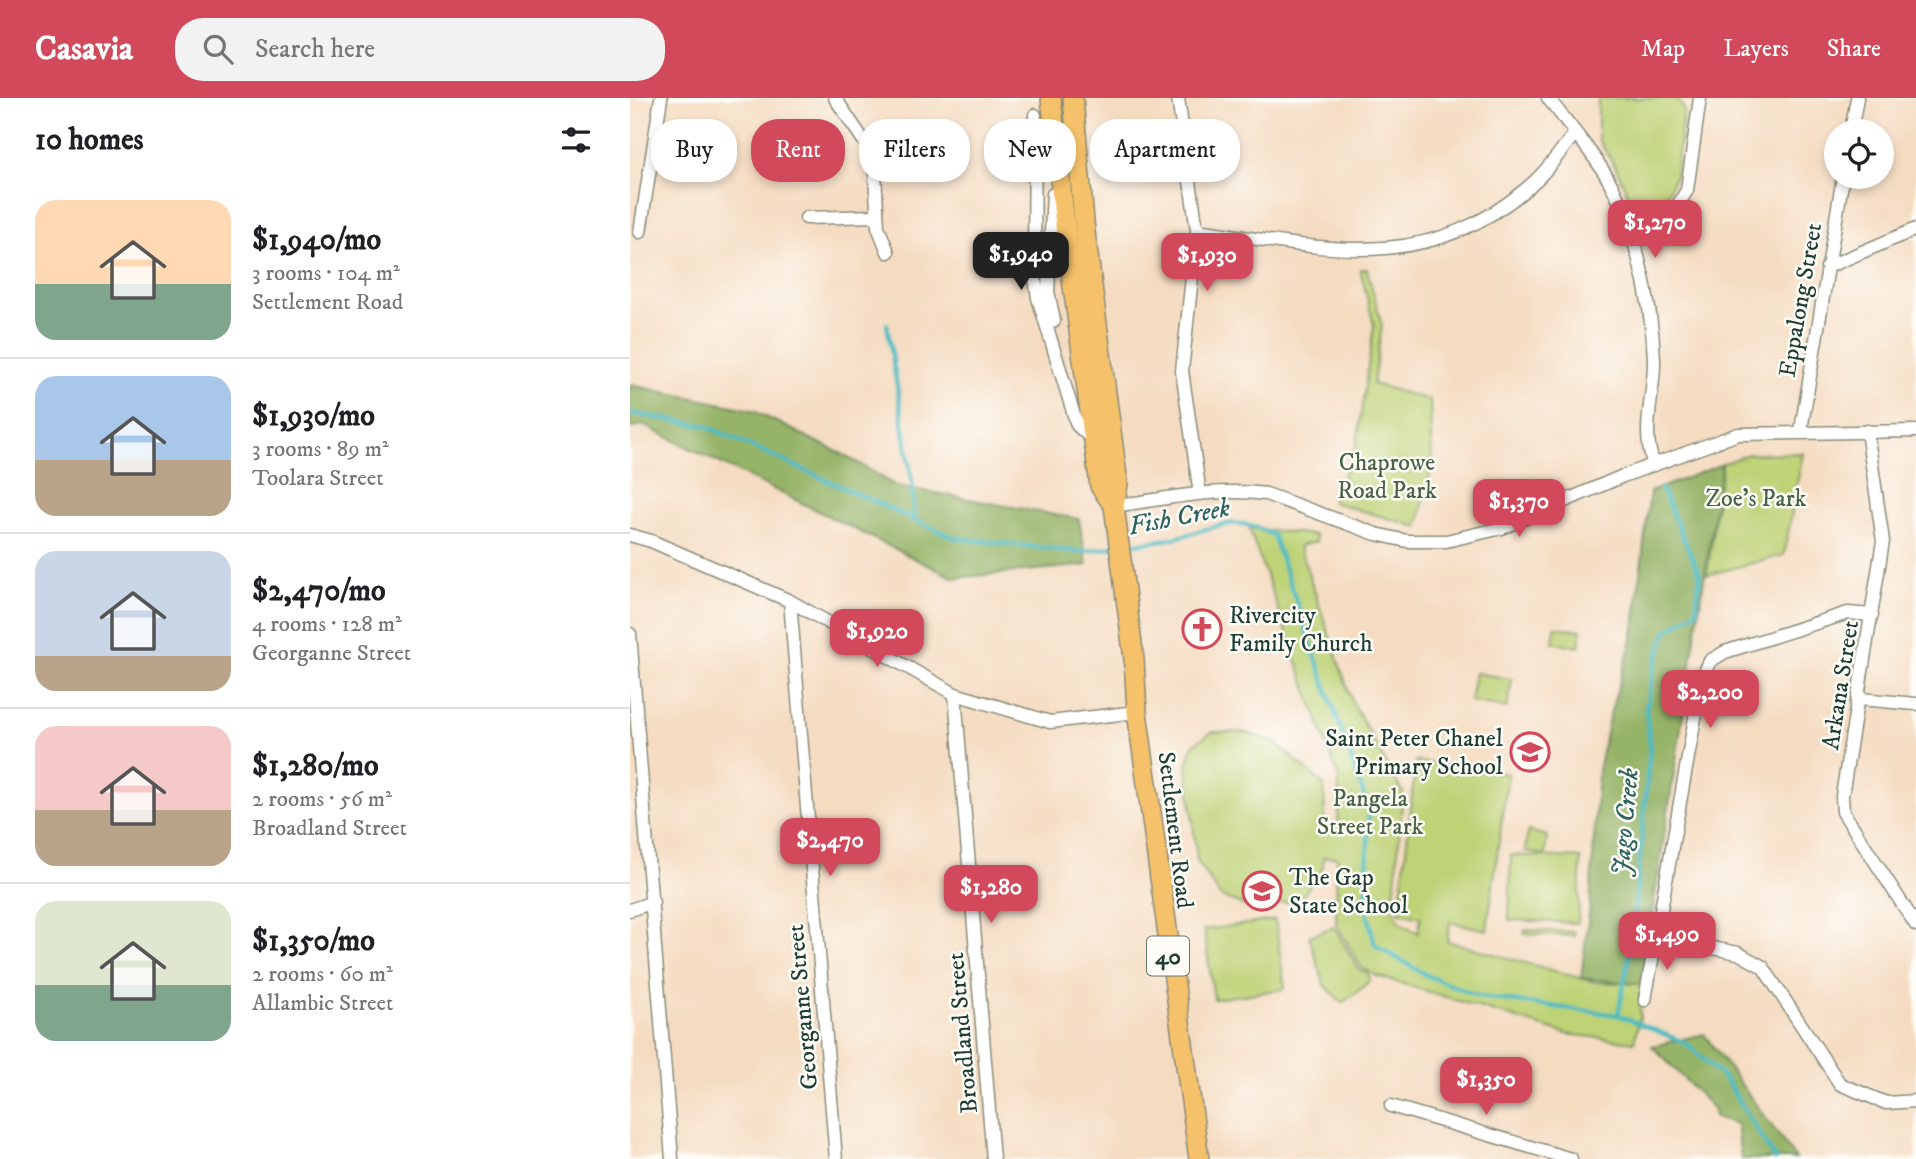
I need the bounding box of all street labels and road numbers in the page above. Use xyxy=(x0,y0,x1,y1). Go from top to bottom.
street label: Eppalong Street xyxy=(1773,220,1829,380)
street label: Arkana Street xyxy=(1816,618,1866,752)
street label: Settlement Road xyxy=(1151,750,1200,910)
street label: Georganne Street xyxy=(781,923,825,1091)
road number: 40 xyxy=(1147,936,1189,976)
street label: Broadland Street xyxy=(941,951,985,1115)

